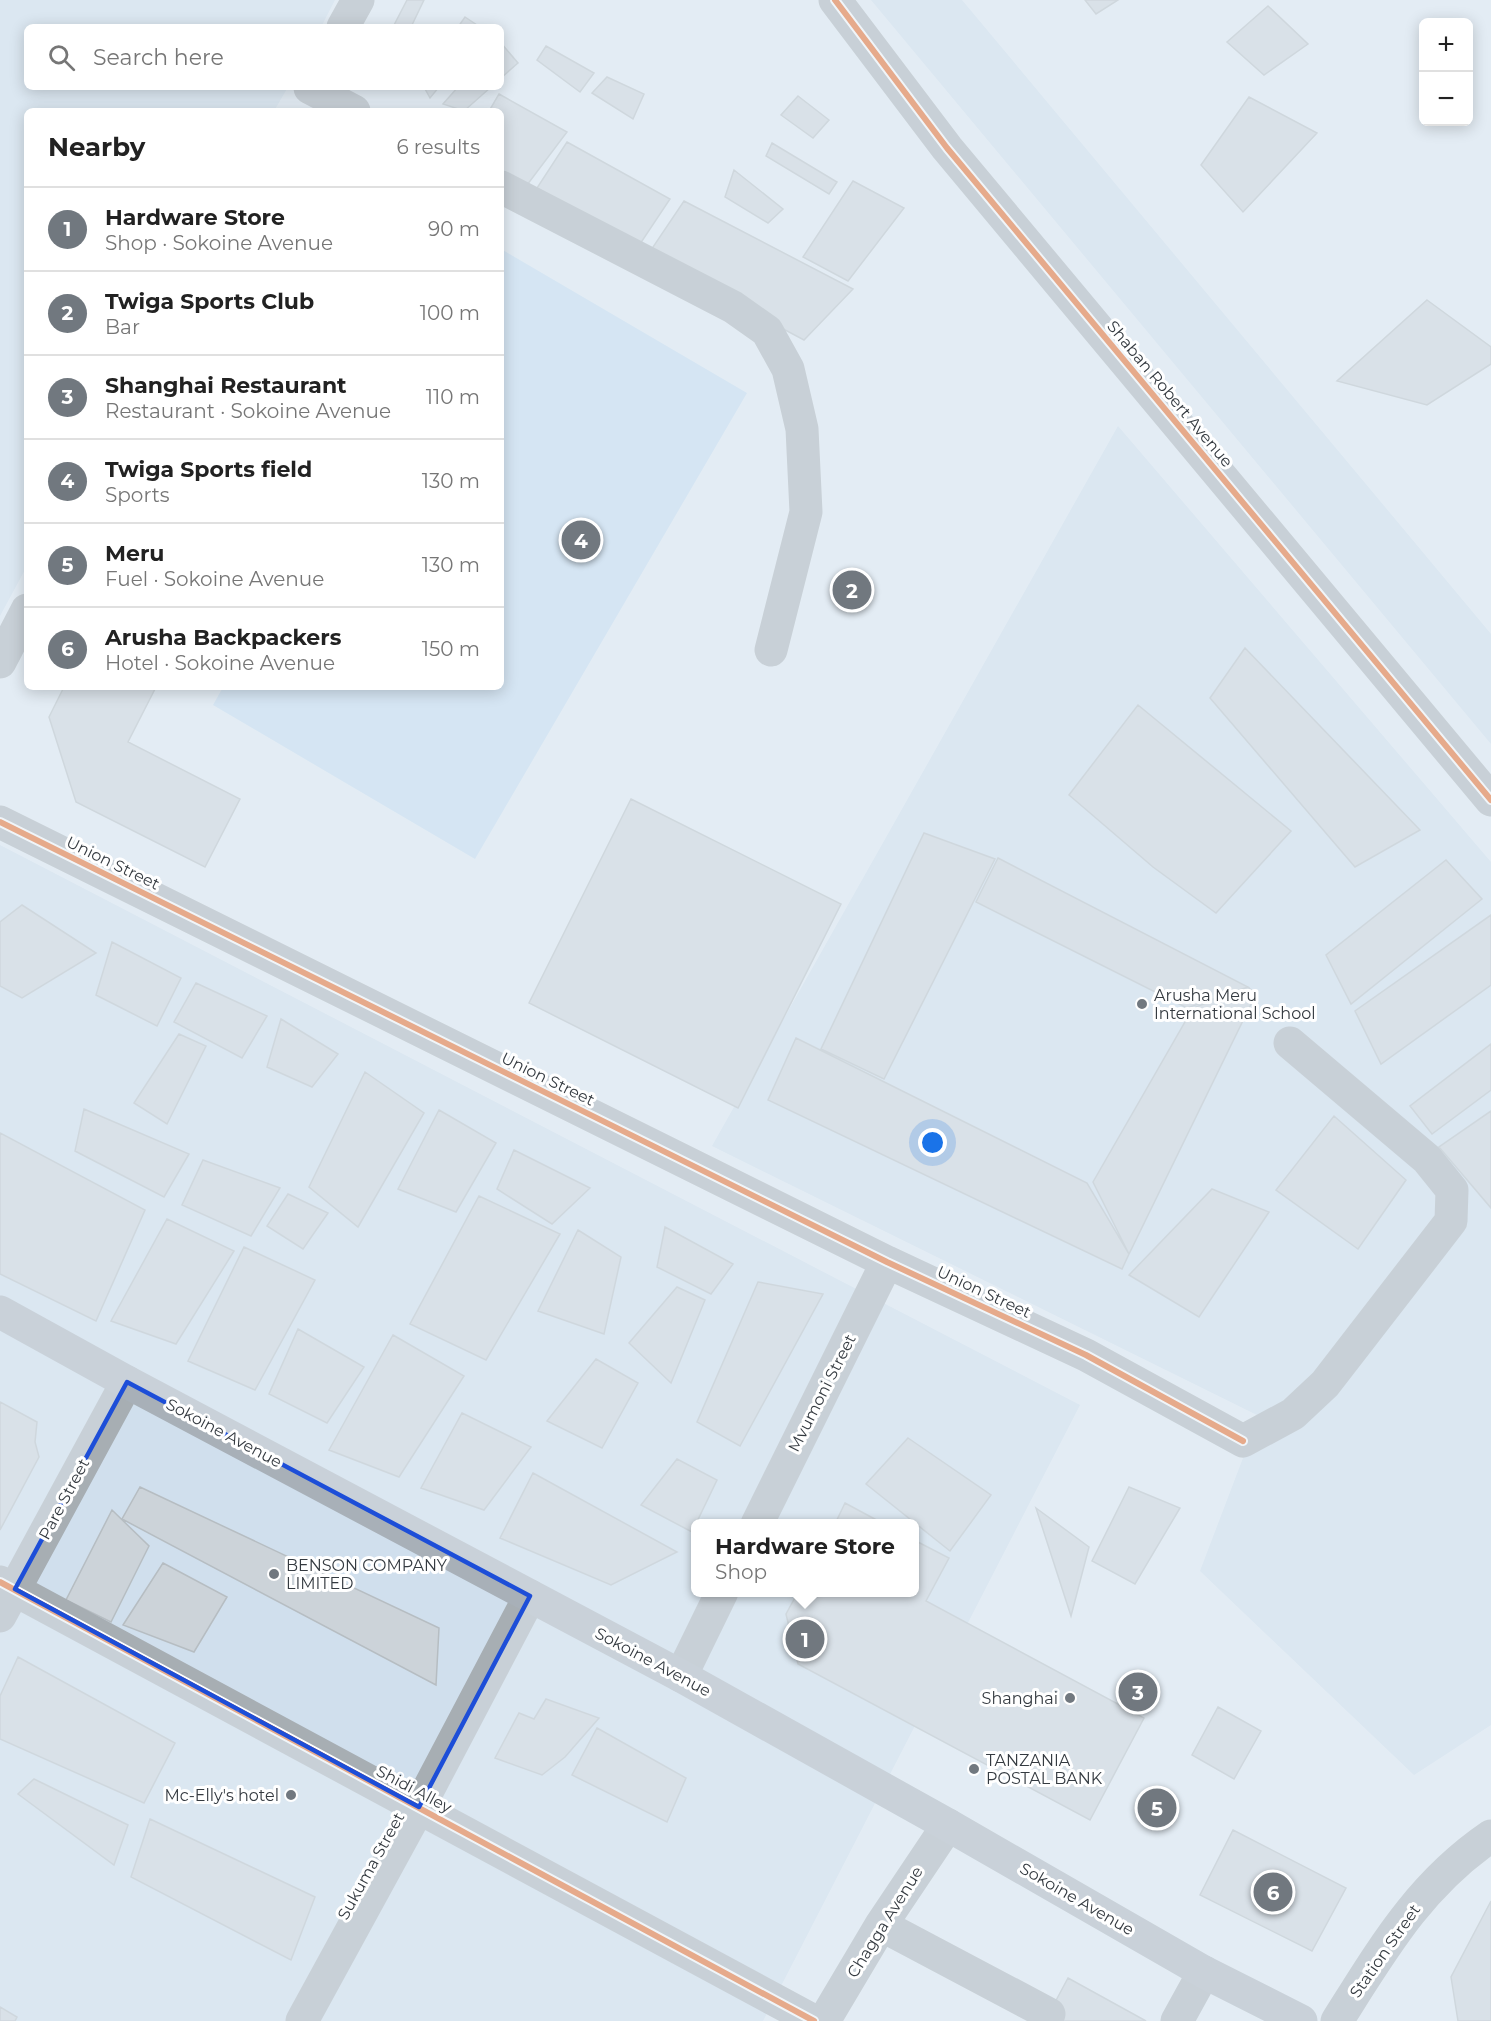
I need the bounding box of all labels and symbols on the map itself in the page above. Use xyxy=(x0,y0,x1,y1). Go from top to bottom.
street label: Shaban Robert Avenue xyxy=(1103,317,1237,471)
pin: 4 xyxy=(562,518,600,562)
pin: 2 xyxy=(832,568,872,612)
street label: Union Street xyxy=(63,832,163,894)
place label: Arusha Meru International School xyxy=(1154,986,1316,1023)
marker: Arusha Meru International School xyxy=(1135,997,1149,1011)
street label: Union Street xyxy=(498,1048,598,1110)
your location xyxy=(918,1128,947,1157)
street label: Union Street xyxy=(934,1262,1034,1322)
street label: Mvumoni Street xyxy=(784,1331,860,1455)
street label: Sokoine Avenue xyxy=(163,1394,285,1472)
street label: Pare Street xyxy=(35,1455,94,1543)
place label: BENSON COMPANY LIMITED xyxy=(286,1556,448,1593)
marker: BENSON COMPANY LIMITED xyxy=(267,1567,281,1581)
pin: 1 xyxy=(786,1616,824,1662)
street label: Sokoine Avenue xyxy=(592,1623,714,1701)
pin: 3 xyxy=(1118,1670,1158,1714)
place label: Shanghai xyxy=(982,1689,1058,1708)
marker: Shanghai xyxy=(1063,1691,1077,1705)
place label: TANZANIA POSTAL BANK xyxy=(986,1751,1103,1788)
street label: Shidi Alley xyxy=(373,1761,455,1817)
marker: TANZANIA POSTAL BANK xyxy=(967,1762,981,1776)
place label: Mc-Elly's hotel xyxy=(165,1786,279,1805)
pin: 5 xyxy=(1138,1786,1176,1830)
marker: Mc-Elly's hotel xyxy=(284,1788,298,1802)
street label: Sukuma Street xyxy=(334,1809,409,1923)
street label: Sokoine Avenue xyxy=(1017,1859,1137,1939)
street label: Chagga Avenue xyxy=(843,1863,927,1981)
pin: 6 xyxy=(1254,1870,1292,1914)
street label: Station Street xyxy=(1346,1900,1425,2001)

